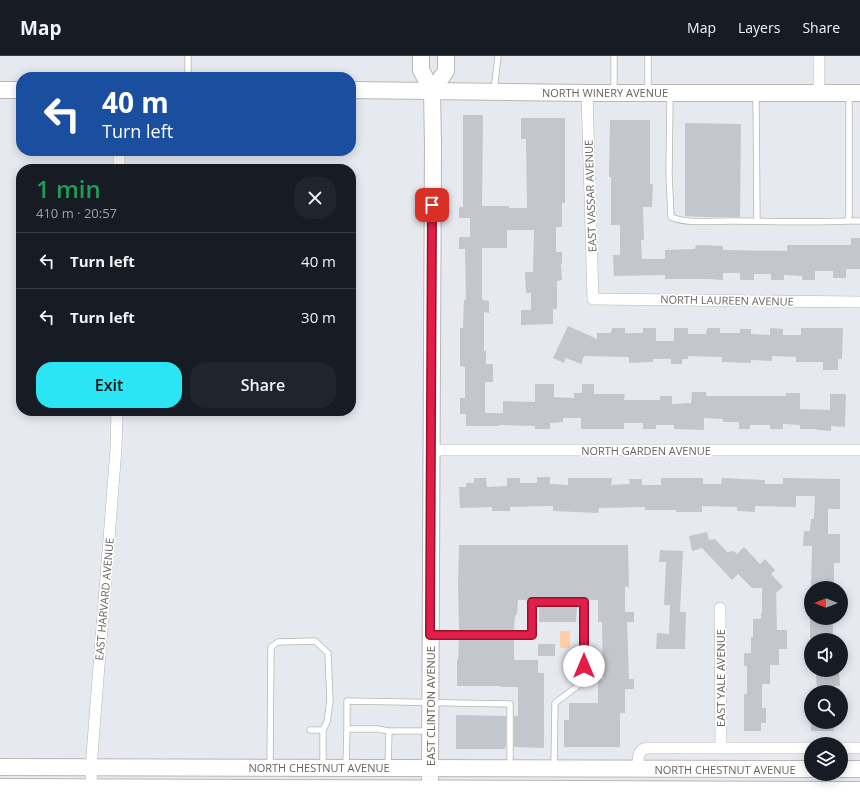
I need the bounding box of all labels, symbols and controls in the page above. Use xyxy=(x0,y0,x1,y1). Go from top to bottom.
text: Map xyxy=(20,15,61,41)
text: Map xyxy=(687,18,716,37)
text: Layers xyxy=(738,18,780,37)
text: Share xyxy=(802,18,840,37)
text: 40 m xyxy=(102,83,169,121)
street label: NORTH WINERY AVENUE xyxy=(542,85,668,100)
icon: left xyxy=(36,88,88,140)
text: Turn left xyxy=(102,119,173,143)
street label: EAST VASSAR AVENUE xyxy=(581,140,599,252)
text: 1 min xyxy=(36,172,101,205)
button: close xyxy=(294,177,336,219)
pin xyxy=(415,188,449,222)
icon: arrive xyxy=(421,194,443,216)
text: 410 m · 20:57 xyxy=(36,204,117,222)
icon: left xyxy=(36,250,58,272)
text: Turn left xyxy=(70,251,135,271)
text: 40 m xyxy=(301,251,336,271)
street label: NORTH LAUREEN AVENUE xyxy=(660,291,794,309)
icon: left xyxy=(36,306,58,328)
text: Turn left xyxy=(70,307,135,327)
text: 30 m xyxy=(301,307,336,327)
button: Exit xyxy=(36,362,182,408)
button: Share xyxy=(190,362,336,408)
street label: NORTH GARDEN AVENUE xyxy=(581,443,711,458)
street label: EAST HARVARD AVENUE xyxy=(91,537,117,661)
north arrow xyxy=(804,581,848,625)
map controls xyxy=(804,581,848,781)
street label: EAST YALE AVENUE xyxy=(713,629,728,727)
button: sound xyxy=(804,633,848,677)
position arrow xyxy=(563,645,605,687)
street label: EAST CLINTON AVENUE xyxy=(423,646,438,766)
button: search xyxy=(804,685,848,729)
button: layers xyxy=(804,737,848,781)
street label: NORTH CHESTNUT AVENUE xyxy=(248,760,390,775)
street label: NORTH CHESTNUT AVENUE xyxy=(654,762,796,777)

